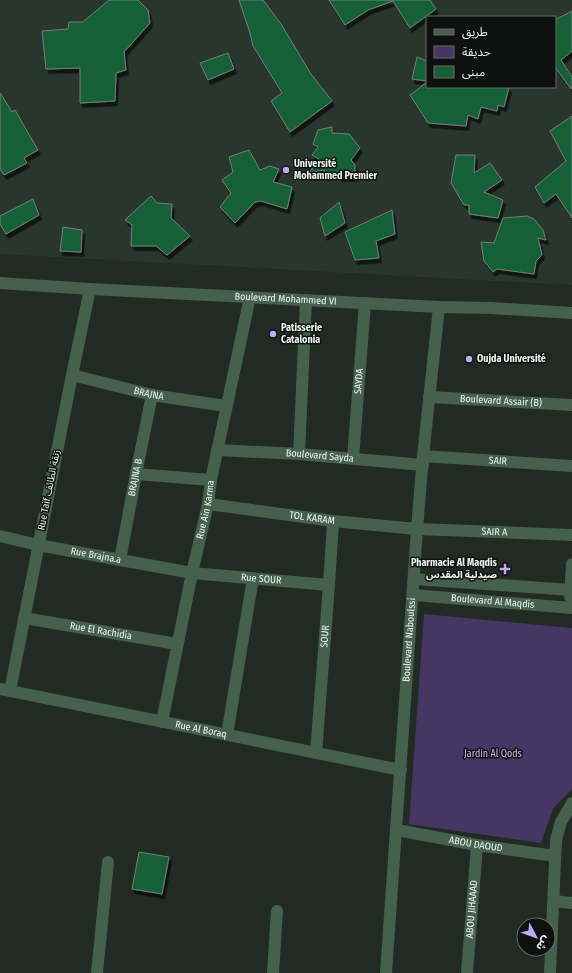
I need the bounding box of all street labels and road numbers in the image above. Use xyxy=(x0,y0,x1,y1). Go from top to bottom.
street label: Boulevard Mohammed VI xyxy=(234,290,337,308)
street label: SAYDA xyxy=(352,367,366,394)
street label: BRAJNA xyxy=(132,385,165,403)
street label: Boulevard Assair (B) xyxy=(460,393,542,409)
street label: Boulevard Sayda xyxy=(286,447,354,465)
street label: Rue Taïf زنقة الطائف xyxy=(35,448,63,531)
street label: SAIR xyxy=(488,454,508,468)
street label: BRAJNA B xyxy=(126,457,145,497)
street label: Rue Ain Karma xyxy=(194,479,217,540)
street label: TOL KARAM xyxy=(289,509,336,527)
street label: SAIR A xyxy=(481,526,508,539)
street label: Rue Brajna.a xyxy=(70,545,122,566)
street label: Rue SOUR xyxy=(240,571,282,587)
street label: Boulevard Al Maqdis xyxy=(451,592,535,611)
street label: Boulevard Naboulssi xyxy=(400,597,418,682)
street label: Rue El Rachidia xyxy=(69,620,133,642)
street label: SOUR xyxy=(318,624,332,648)
street label: Rue Al Boraq xyxy=(174,719,228,741)
street label: ABOU DAOUD xyxy=(448,834,503,855)
street label: ABOU JIHAAAD xyxy=(464,879,480,939)

